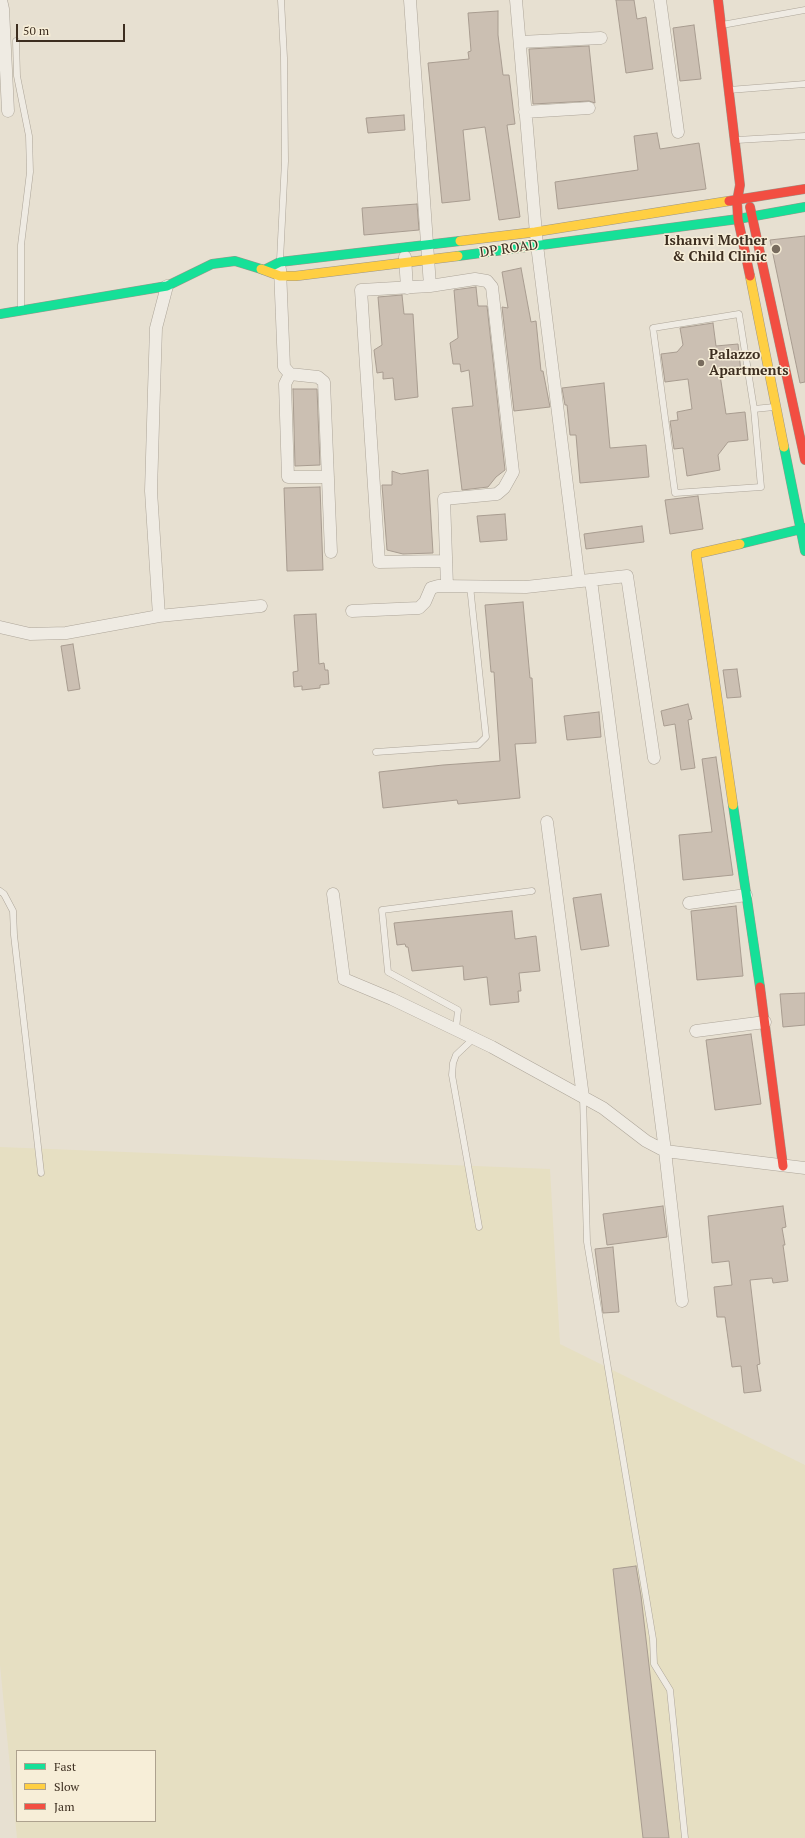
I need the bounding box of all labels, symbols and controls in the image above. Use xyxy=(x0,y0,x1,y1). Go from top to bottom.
scale bar xyxy=(18,16,127,42)
text: 50 m xyxy=(23,23,49,38)
place label: Ishanvi Mother & Child Clinic xyxy=(664,233,767,266)
street label: DP ROAD xyxy=(479,237,539,261)
marker: Ishanvi Mother & Child Clinic xyxy=(770,243,782,255)
place label: Palazzo Apartments xyxy=(709,347,789,380)
marker: Palazzo Apartments xyxy=(696,358,706,368)
legend xyxy=(16,1750,156,1822)
text: Fast xyxy=(54,1759,76,1774)
text: Slow xyxy=(54,1779,79,1794)
text: Jam xyxy=(54,1799,75,1814)

